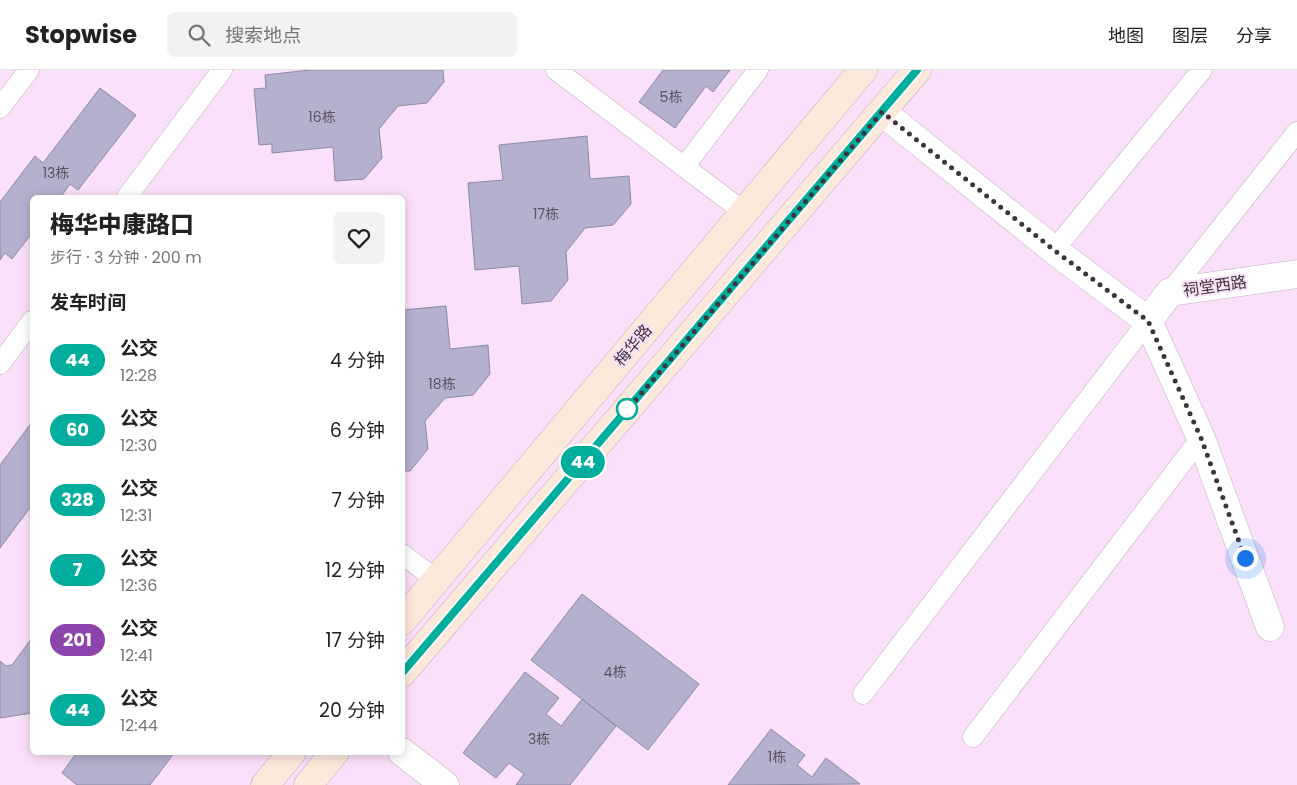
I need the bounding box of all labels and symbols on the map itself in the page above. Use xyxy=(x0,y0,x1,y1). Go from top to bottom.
house number: 5栋 xyxy=(660,87,682,107)
house number: 16栋 xyxy=(308,107,336,127)
house number: 13栋 xyxy=(43,163,69,183)
house number: 17栋 xyxy=(533,204,559,224)
street label: 祠堂西路 xyxy=(1182,270,1248,302)
street label: 梅华路 xyxy=(609,319,657,371)
house number: 18栋 xyxy=(428,374,456,394)
unlabelled marker xyxy=(616,398,638,420)
line badge: 44 xyxy=(560,446,606,478)
your location xyxy=(1233,546,1258,571)
house number: 4栋 xyxy=(604,662,626,682)
house number: 3栋 xyxy=(528,729,550,749)
house number: 1栋 xyxy=(768,747,786,767)

